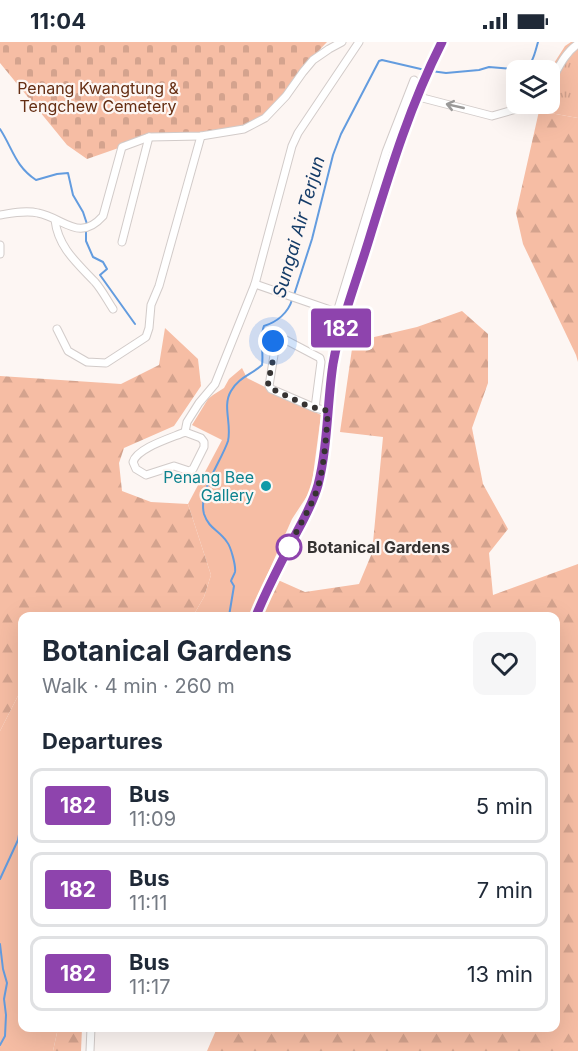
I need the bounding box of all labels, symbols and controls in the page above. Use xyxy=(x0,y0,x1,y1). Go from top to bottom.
text: 11:04 xyxy=(30,8,86,34)
map controls xyxy=(506,60,560,114)
button: layers xyxy=(506,60,560,114)
park label: Penang Kwangtung & Tengchew Cemetery xyxy=(17,78,179,116)
one-way arrow xyxy=(446,100,465,111)
water label: Sungai Air Terjun xyxy=(268,154,329,300)
line badge: 182 xyxy=(306,308,376,348)
text: 182 xyxy=(323,316,359,341)
your location xyxy=(258,326,288,356)
place label: Penang Bee Gallery xyxy=(163,467,254,505)
marker: Penang Bee Gallery xyxy=(259,479,273,493)
marker: Botanical Gardens xyxy=(276,534,302,560)
place label: Botanical Gardens xyxy=(307,537,450,557)
button: heart xyxy=(473,632,536,695)
text: Botanical Gardens xyxy=(42,634,292,668)
text: Walk · 4 min · 260 m xyxy=(42,674,235,698)
text: Departures xyxy=(42,728,163,754)
text: Bus xyxy=(129,781,170,807)
text: 182 xyxy=(60,793,96,818)
text: 5 min xyxy=(476,793,533,819)
text: 11:09 xyxy=(129,807,176,831)
text: Bus xyxy=(129,865,170,891)
text: 182 xyxy=(60,877,96,902)
text: 7 min xyxy=(477,877,533,903)
text: 11:11 xyxy=(129,891,167,915)
text: Bus xyxy=(129,949,170,975)
text: 182 xyxy=(60,961,96,986)
text: 13 min xyxy=(467,961,533,987)
text: 11:17 xyxy=(129,975,170,999)

